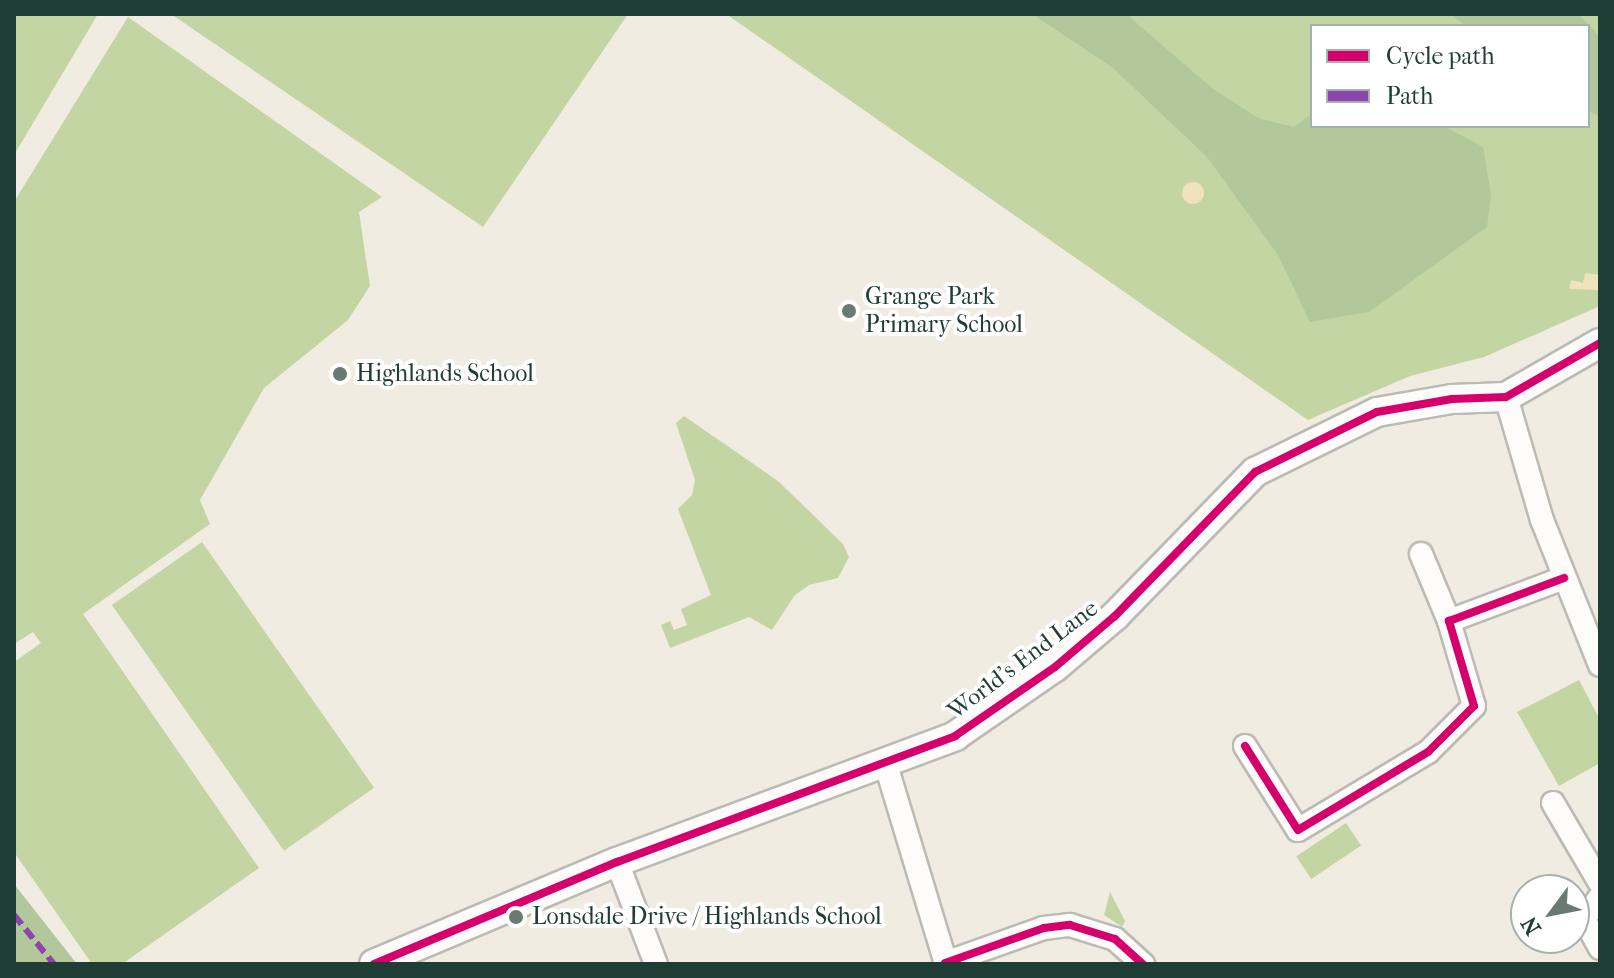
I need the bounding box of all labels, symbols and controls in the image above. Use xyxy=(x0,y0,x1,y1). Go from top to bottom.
legend xyxy=(1310,24,1590,128)
text: Cycle path xyxy=(1386,42,1495,70)
text: Path xyxy=(1386,82,1433,110)
place label: Grange Park Primary School xyxy=(865,283,1023,339)
marker: Grange Park Primary School xyxy=(840,302,858,320)
place label: Highlands School xyxy=(356,360,534,388)
marker: Highlands School xyxy=(331,365,349,383)
street label: World's End Lane xyxy=(942,594,1104,726)
north arrow xyxy=(1510,874,1590,954)
place label: Lonsdale Drive / Highlands School xyxy=(532,903,882,931)
marker: Lonsdale Drive / Highlands School xyxy=(507,908,525,926)
text: N xyxy=(1516,912,1547,940)

